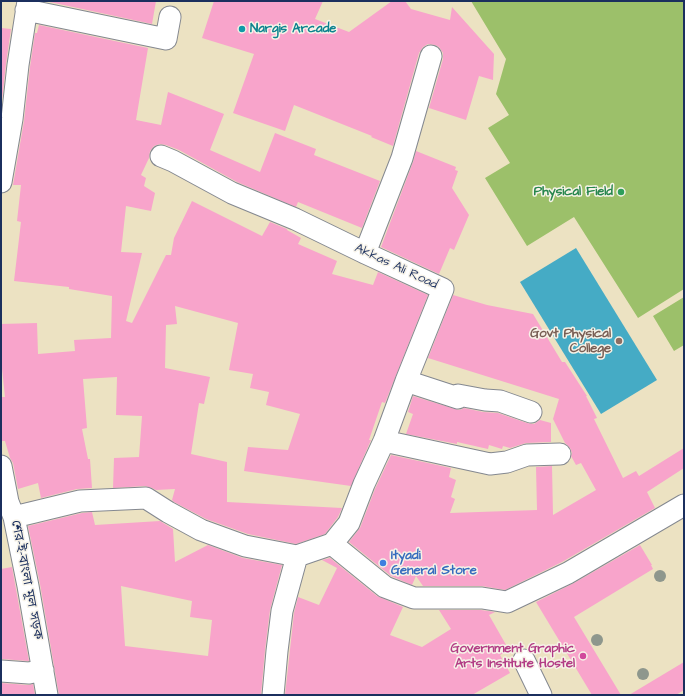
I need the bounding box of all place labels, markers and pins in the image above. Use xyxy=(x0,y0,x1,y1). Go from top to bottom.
place label: Nargis Arcade xyxy=(250,21,336,37)
marker: Nargis Arcade xyxy=(237,24,247,34)
place label: Physical Field xyxy=(534,184,613,200)
marker: Physical Field xyxy=(616,187,626,197)
place label: Govt Physical College xyxy=(530,326,611,357)
marker: Govt Physical College xyxy=(614,336,624,346)
place label: Ityadi General Store xyxy=(391,548,477,579)
marker: Ityadi General Store xyxy=(378,558,388,568)
place label: Government Graphic Arts Institute Hostel xyxy=(450,641,575,672)
marker: Government Graphic Arts Institute Hostel xyxy=(578,651,588,661)

